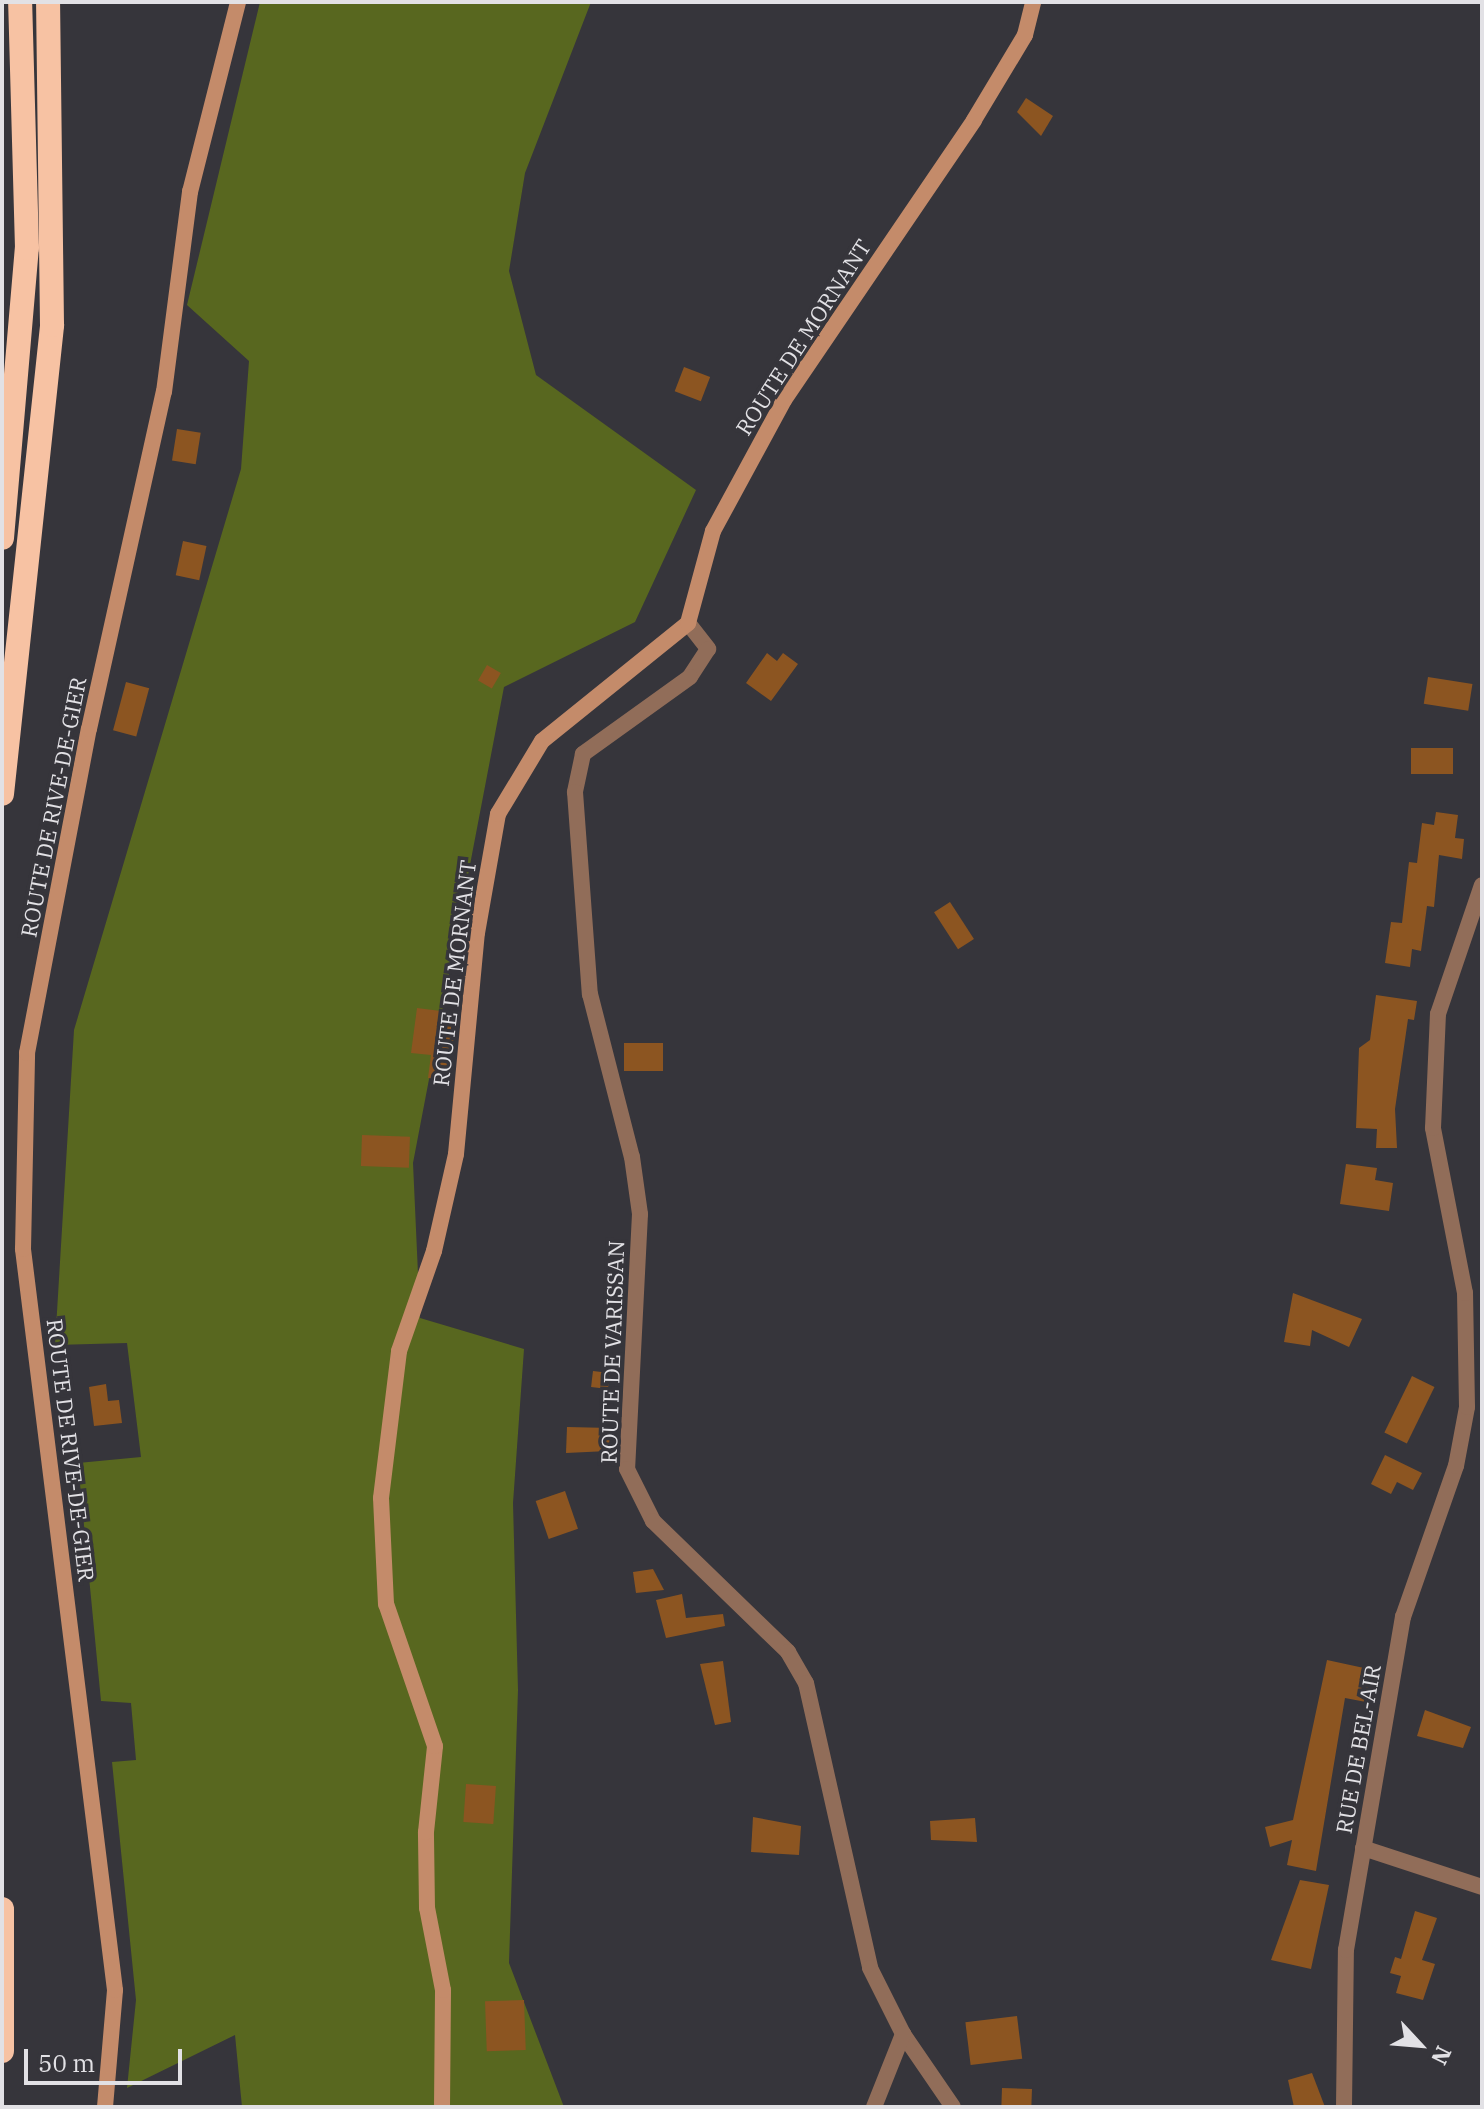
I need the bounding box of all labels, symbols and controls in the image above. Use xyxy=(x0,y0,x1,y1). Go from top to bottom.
street label: ROUTE DE MORNANT xyxy=(730,234,876,440)
street label: ROUTE DE RIVE-DE-GIER xyxy=(15,675,91,939)
street label: ROUTE DE MORNANT xyxy=(427,858,481,1088)
street label: ROUTE DE VARISSAN xyxy=(595,1240,629,1464)
street label: ROUTE DE RIVE-DE-GIER xyxy=(42,1317,100,1583)
street label: RUE DE BEL-AIR xyxy=(1330,1662,1386,1836)
north arrow xyxy=(1380,2005,1460,2085)
scale bar xyxy=(28,2033,186,2083)
text: N xyxy=(1425,2042,1459,2070)
text: 50 m xyxy=(38,2047,95,2079)

